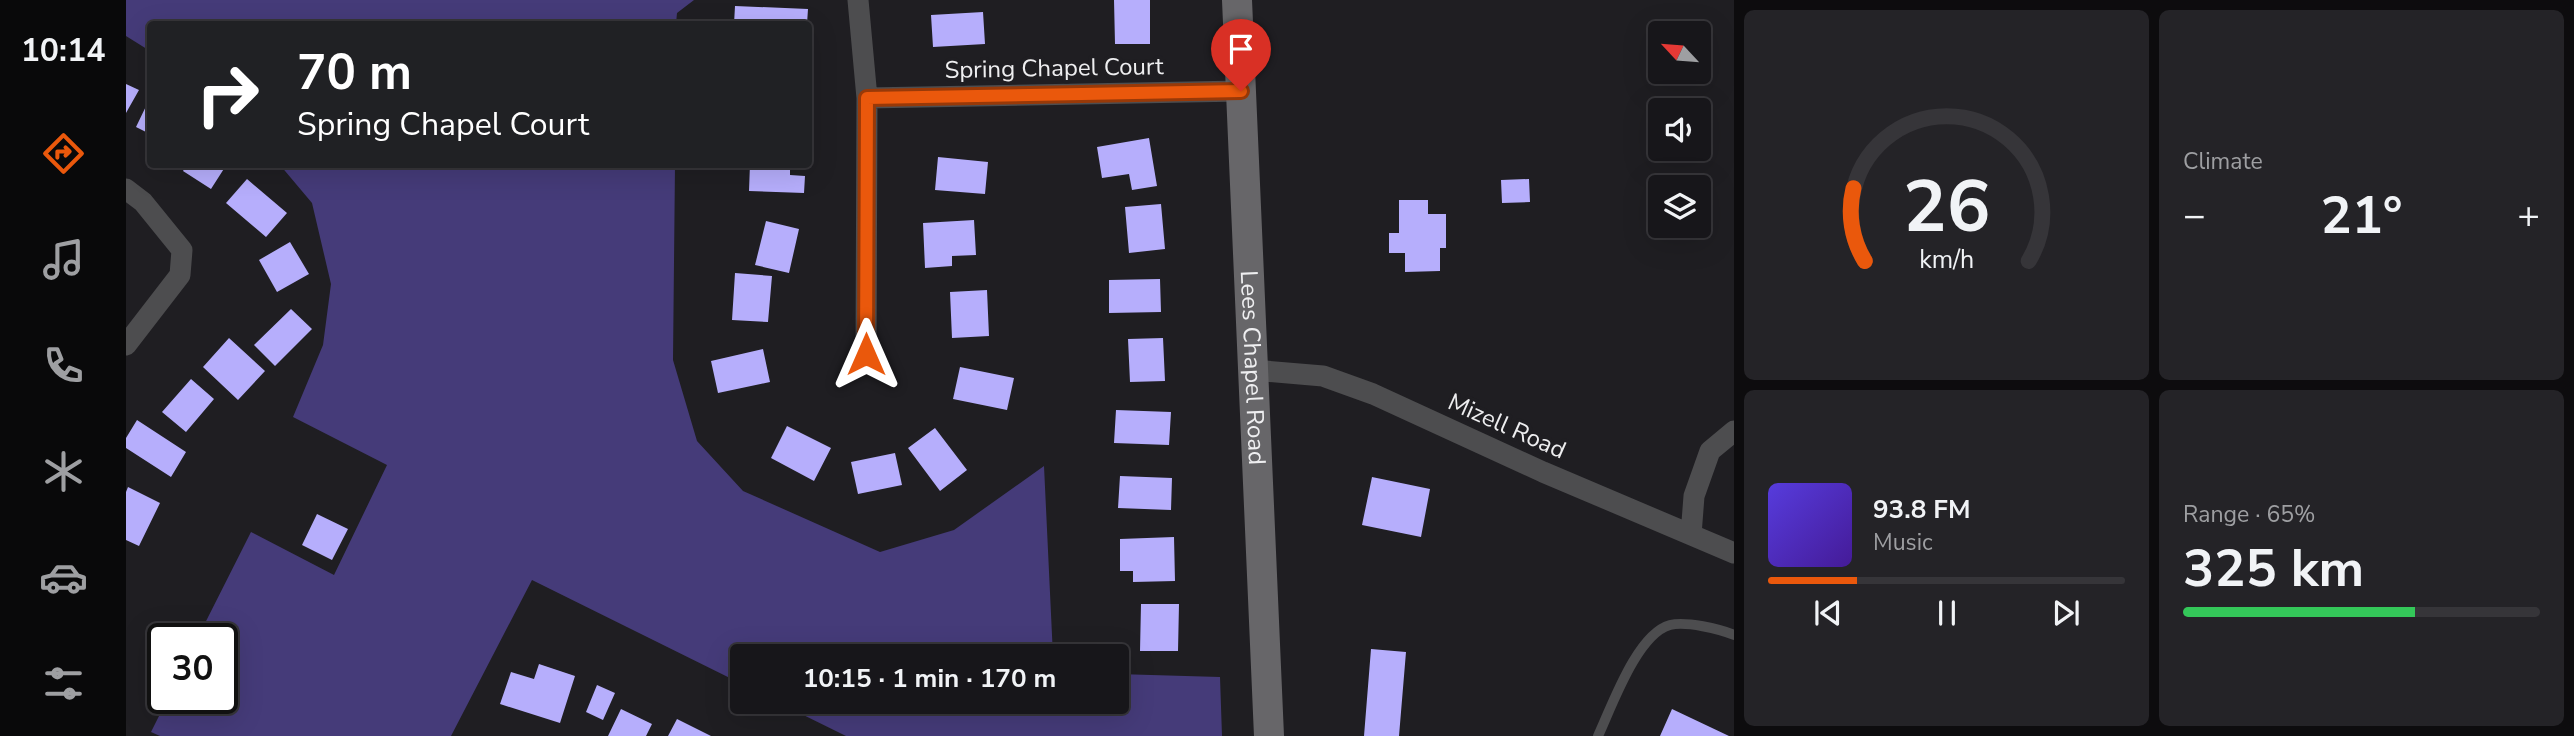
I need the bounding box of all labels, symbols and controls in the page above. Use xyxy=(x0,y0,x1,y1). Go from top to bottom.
pin xyxy=(1211,19,1271,91)
north arrow xyxy=(1648,21,1712,84)
map controls xyxy=(1648,21,1711,238)
text: 10:14 xyxy=(21,29,105,72)
icon: arrive xyxy=(1222,30,1260,68)
text: 70 m xyxy=(297,39,412,106)
icon: right xyxy=(182,49,273,140)
street label: Spring Chapel Court xyxy=(944,50,1164,86)
button: sound xyxy=(1648,98,1711,161)
text: Spring Chapel Court xyxy=(297,103,589,146)
icon: directions xyxy=(39,129,88,178)
text: Climate xyxy=(2183,146,2263,177)
text: 26 xyxy=(1903,157,1990,257)
button: layers xyxy=(1648,175,1711,238)
text: 21° xyxy=(2320,180,2403,251)
text: − xyxy=(2183,190,2206,241)
text: + xyxy=(2517,190,2540,241)
icon: music xyxy=(39,235,88,284)
text: km/h xyxy=(1919,243,1974,277)
street label: Lees Chapel Road xyxy=(1233,270,1273,466)
position arrow xyxy=(829,317,903,391)
icon: phone xyxy=(39,341,88,390)
street label: Mizell Road xyxy=(1443,386,1571,466)
icon: climate xyxy=(39,447,88,496)
text: 93.8 FM xyxy=(1873,492,1970,527)
text: Range · 65% xyxy=(2183,499,2315,530)
text: Music xyxy=(1873,527,1933,558)
text: 325 km xyxy=(2183,533,2364,604)
icon: car xyxy=(39,553,88,602)
icon: previous xyxy=(1809,594,1847,632)
icon: pause xyxy=(1928,594,1966,632)
icon: next xyxy=(2047,594,2085,632)
speed limit sign: 30 xyxy=(147,623,238,714)
icon: filters xyxy=(39,659,88,708)
text: 10:15 · 1 min · 170 m xyxy=(803,661,1056,696)

